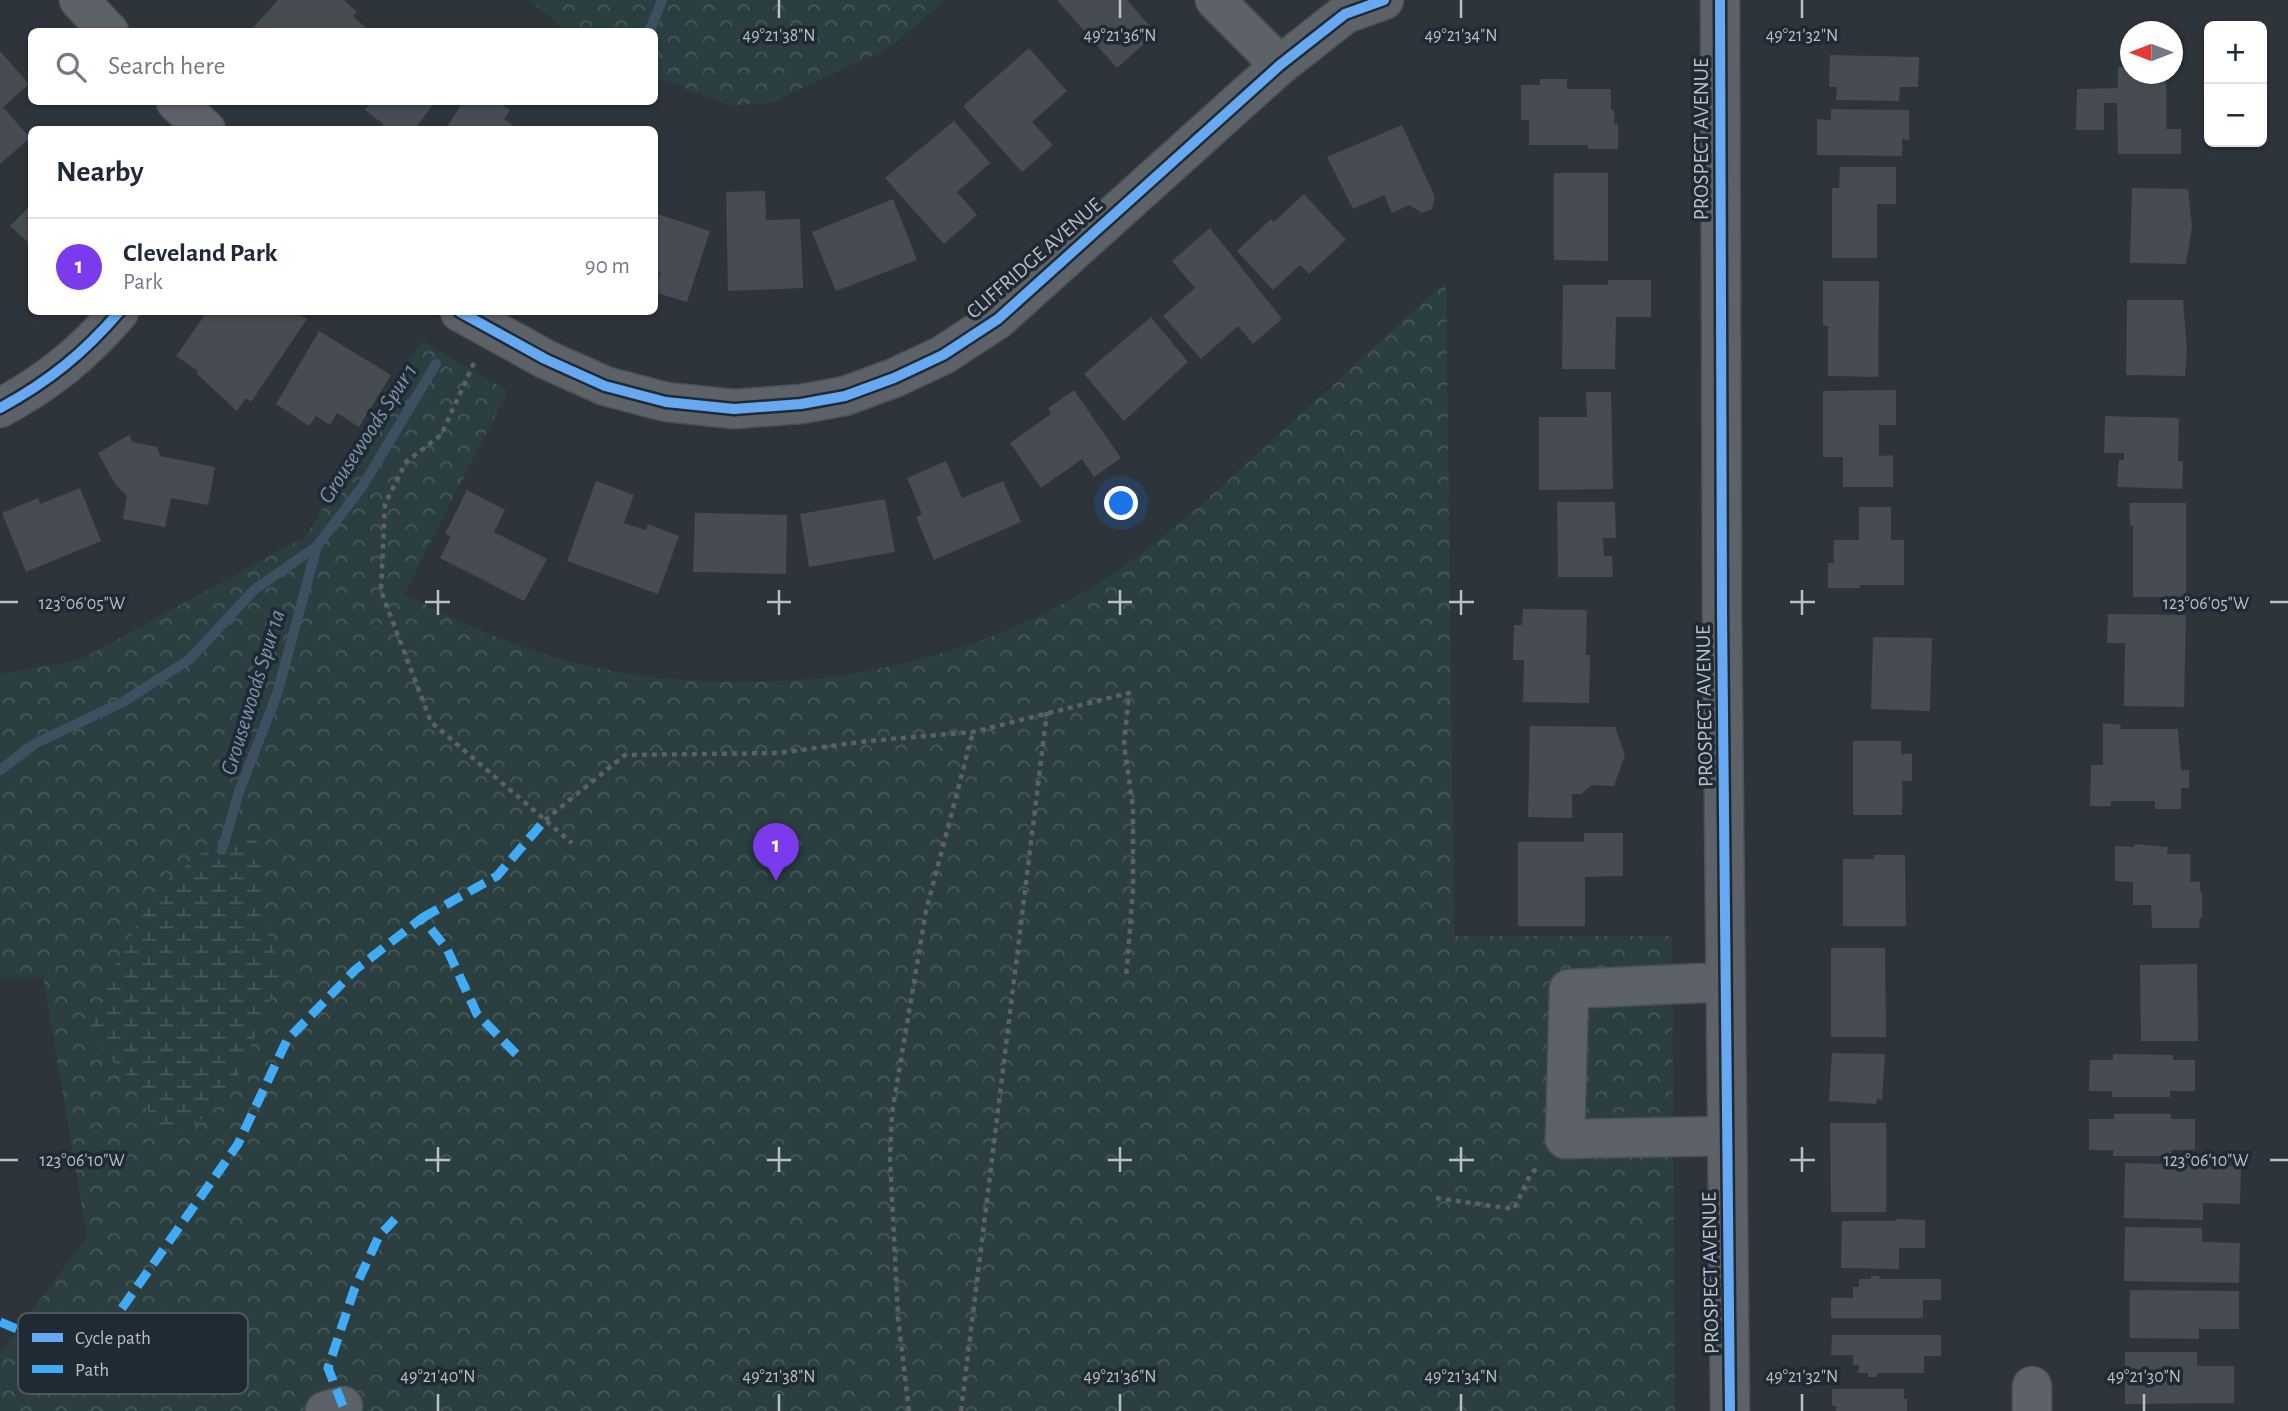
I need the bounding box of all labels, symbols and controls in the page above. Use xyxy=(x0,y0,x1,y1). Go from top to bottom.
north arrow xyxy=(2120,21,2183,84)
map controls xyxy=(2204,21,2267,147)
button: + xyxy=(2204,21,2267,84)
text: 49°21'38"N xyxy=(742,27,816,45)
text: 49°21'36"N xyxy=(1084,27,1156,45)
text: 49°21'34"N xyxy=(1424,27,1498,45)
text: 49°21'32"N xyxy=(1766,27,1838,45)
search box xyxy=(28,28,658,105)
icon: search xyxy=(52,48,90,86)
text: Search here xyxy=(108,53,226,79)
street label: PROSPECT AVENUE xyxy=(1691,58,1712,220)
button: − xyxy=(2204,84,2267,147)
text: Nearby xyxy=(56,157,144,187)
street label: CLIFFRIDGE AVENUE xyxy=(963,194,1106,323)
text: Cleveland Park xyxy=(123,240,277,266)
text: 1 xyxy=(75,255,83,278)
text: 90 m xyxy=(585,255,630,278)
text: Park xyxy=(123,271,163,294)
water label: Grousewoods Spur 1 xyxy=(315,360,422,508)
your location xyxy=(1104,486,1138,520)
text: 123°06'05"W xyxy=(39,595,125,613)
text: 123°06'05"W xyxy=(2163,595,2249,613)
water label: Grousewoods Spur 1a xyxy=(217,607,290,778)
street label: PROSPECT AVENUE xyxy=(1693,625,1716,787)
pin: 1 xyxy=(753,823,799,881)
text: 123°06'10"W xyxy=(39,1152,125,1170)
text: 123°06'10"W xyxy=(2163,1152,2249,1170)
street label: PROSPECT AVENUE xyxy=(1699,1192,1722,1354)
legend xyxy=(18,1313,248,1394)
text: Cycle path xyxy=(75,1329,151,1348)
text: Path xyxy=(75,1361,109,1380)
text: 49°21'40"N xyxy=(400,1368,476,1386)
text: 49°21'38"N xyxy=(742,1368,816,1386)
text: 49°21'36"N xyxy=(1084,1368,1156,1386)
text: 49°21'34"N xyxy=(1424,1368,1498,1386)
text: 49°21'32"N xyxy=(1766,1368,1838,1386)
text: 49°21'30"N xyxy=(2107,1368,2181,1386)

